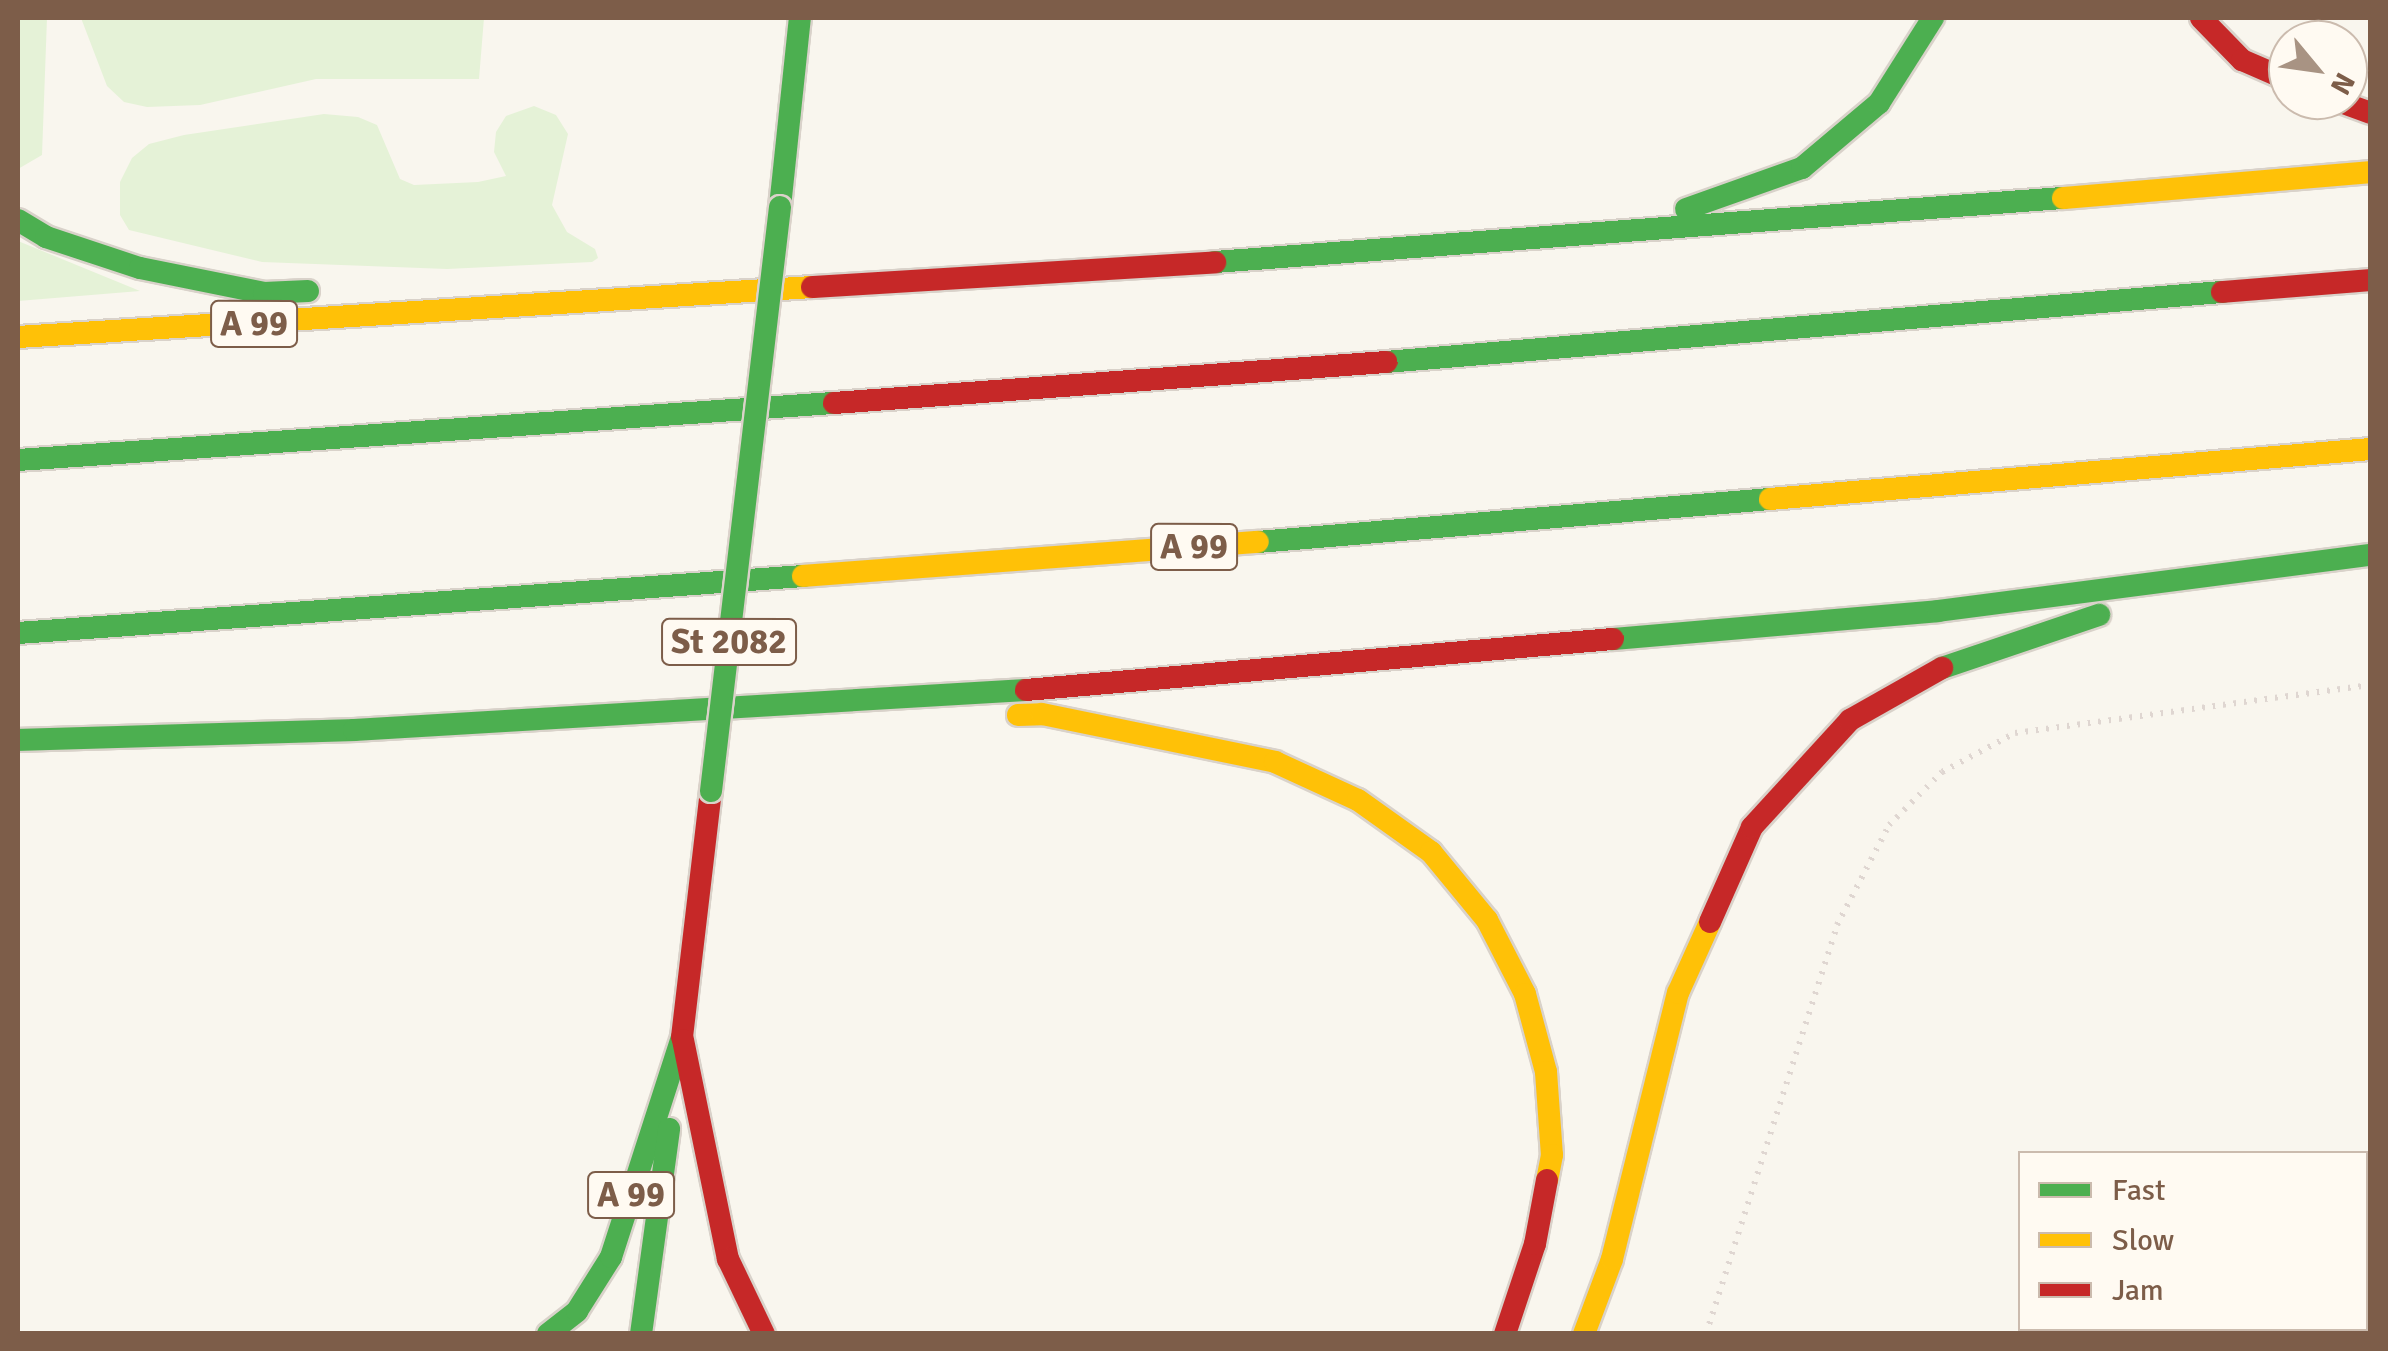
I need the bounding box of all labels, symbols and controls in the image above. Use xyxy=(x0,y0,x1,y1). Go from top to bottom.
north arrow xyxy=(2268,20,2368,120)
text: N xyxy=(2323,67,2362,100)
road number: A 99 xyxy=(209,294,299,354)
road number: A 99 xyxy=(1149,517,1239,577)
road number: St 2082 xyxy=(659,612,799,672)
legend xyxy=(2018,1151,2368,1331)
road number: A 99 xyxy=(586,1165,676,1225)
text: Fast xyxy=(2112,1172,2165,1209)
text: Slow xyxy=(2112,1222,2174,1259)
text: Jam xyxy=(2112,1272,2164,1309)

